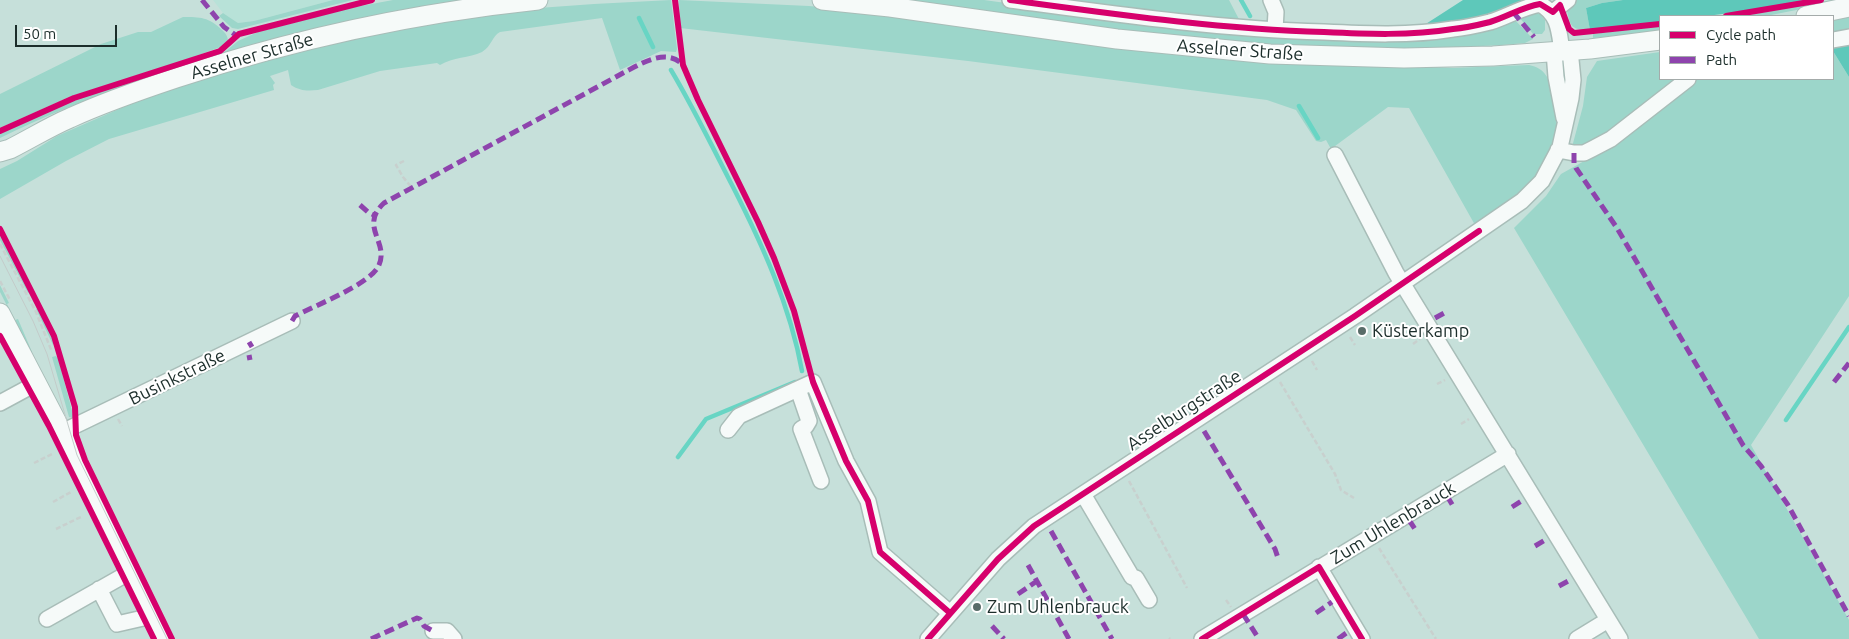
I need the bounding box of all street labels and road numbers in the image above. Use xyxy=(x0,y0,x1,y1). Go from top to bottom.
street label: Asselner Straße xyxy=(188,28,316,84)
street label: Asselner Straße xyxy=(1176,35,1304,65)
street label: Businkstraße xyxy=(125,344,229,410)
street label: Asselburgstraße xyxy=(1123,365,1245,455)
street label: Zum Uhlenbrauck xyxy=(1327,477,1459,569)

